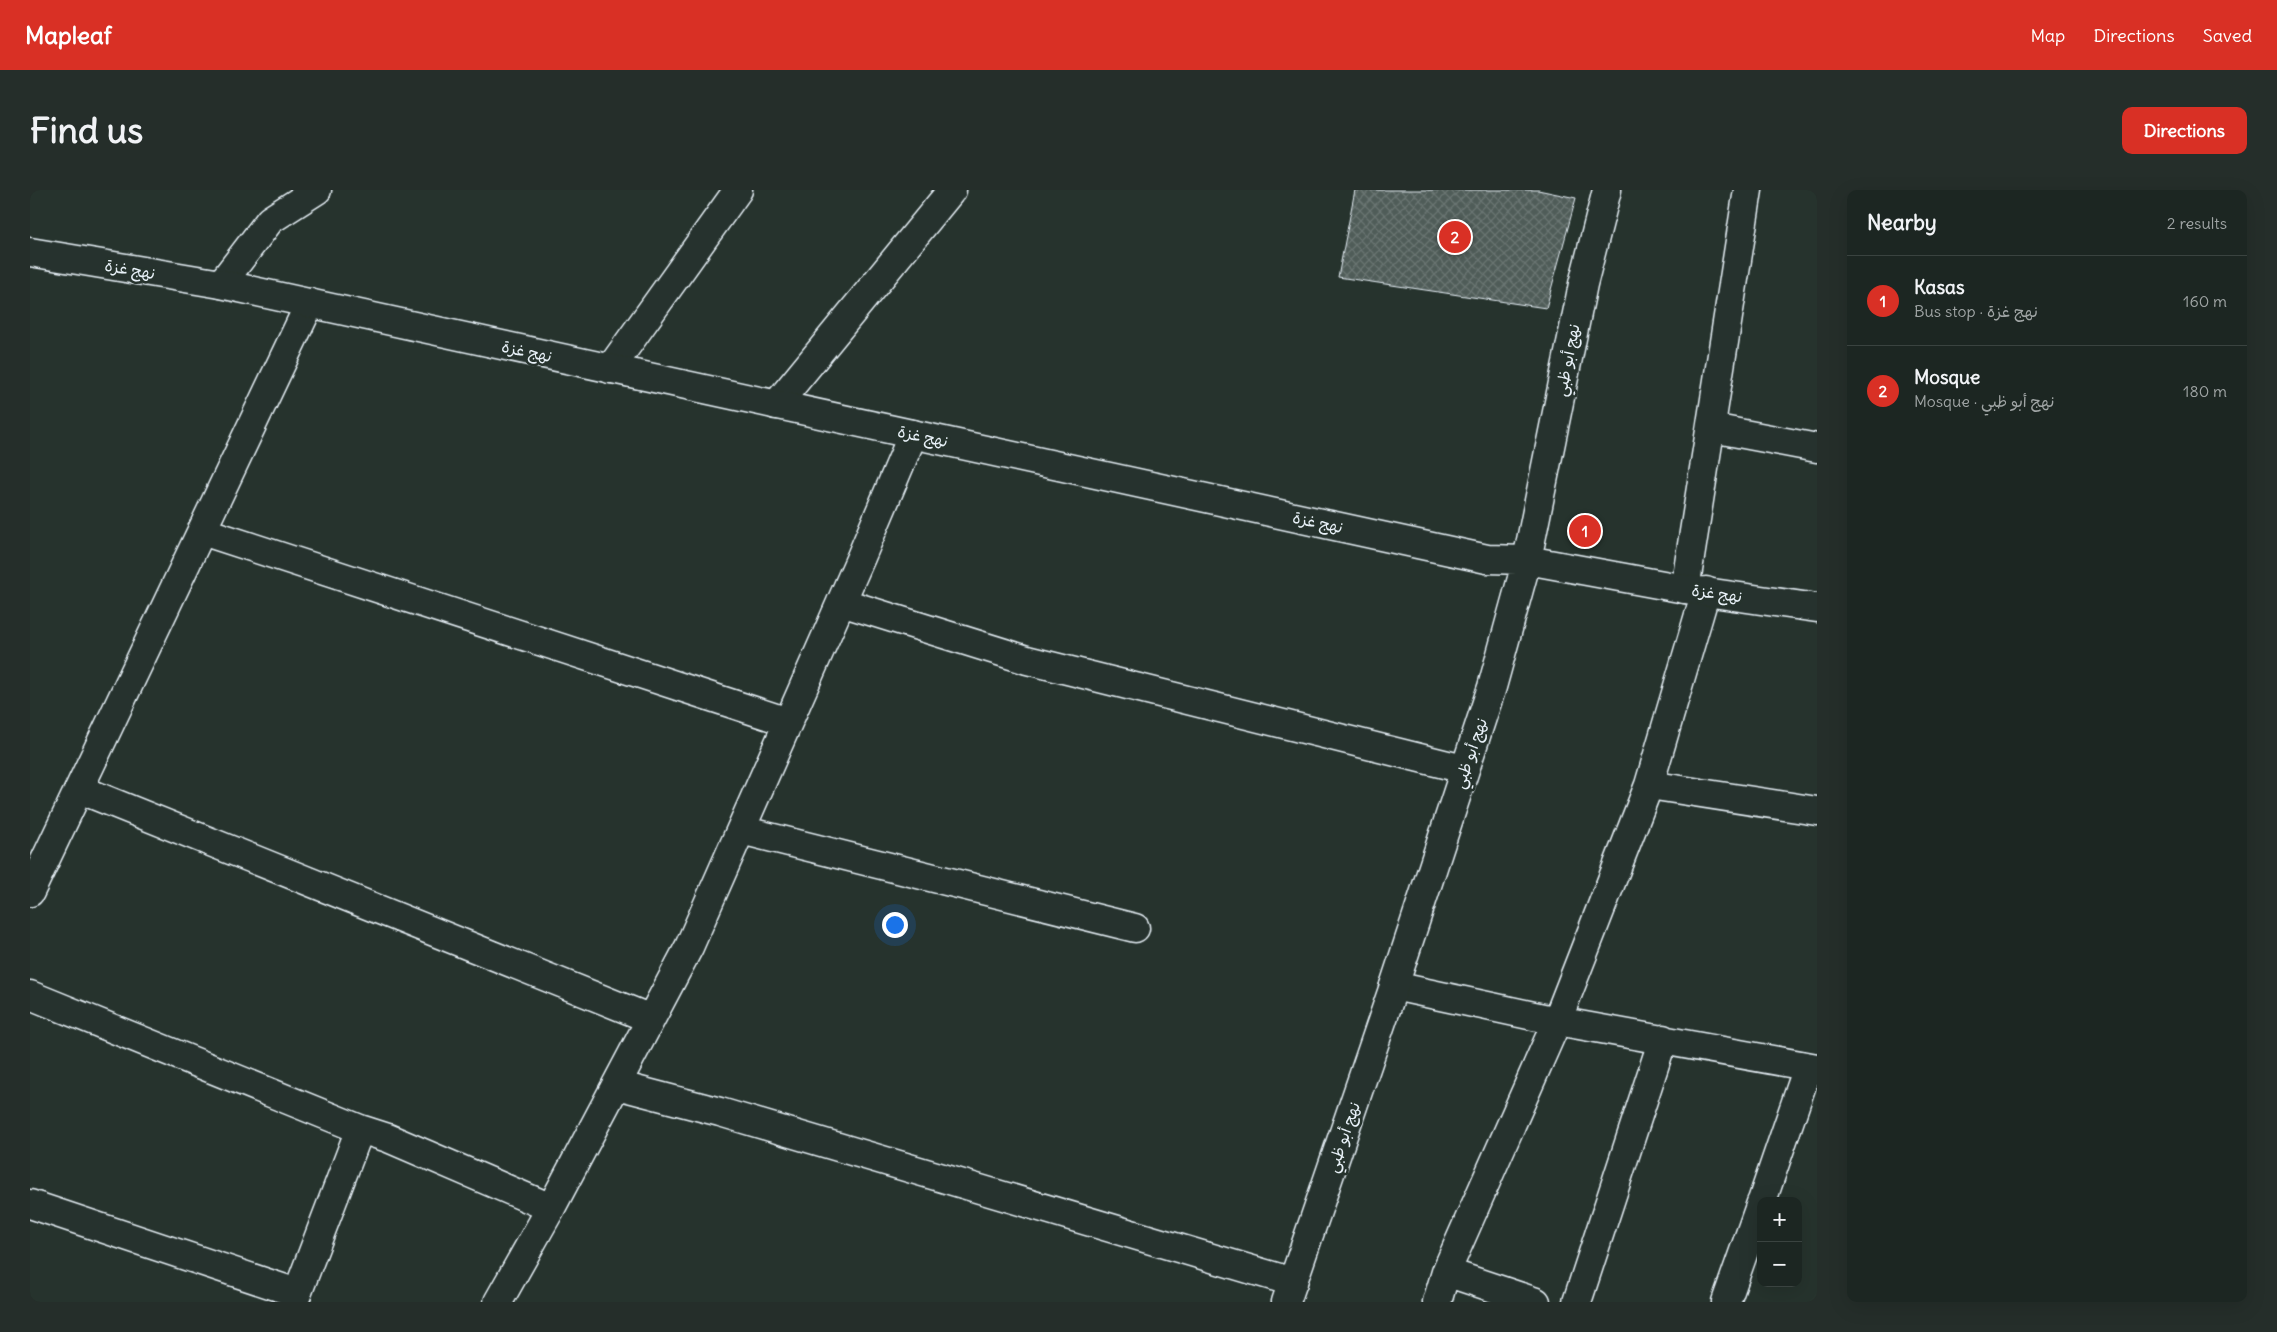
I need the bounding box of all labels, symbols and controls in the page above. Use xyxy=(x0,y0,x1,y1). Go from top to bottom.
text: Mapleaf xyxy=(25,20,112,50)
text: Map xyxy=(2030,24,2065,47)
text: Directions xyxy=(2093,24,2175,47)
text: Saved xyxy=(2203,24,2252,47)
button: Directions xyxy=(2122,107,2247,154)
text: Find us xyxy=(30,108,143,152)
text: Nearby xyxy=(1867,209,1937,236)
text: 2 results xyxy=(2167,213,2227,233)
pin: 2 xyxy=(1439,218,1471,256)
street label: نهج غزة xyxy=(103,255,157,284)
text: Kasas xyxy=(1914,275,1965,299)
text: 1 xyxy=(1880,291,1886,311)
text: 160 m xyxy=(2183,291,2227,311)
text: Bus stop · نهج غزة xyxy=(1914,301,2038,321)
street label: نهج أبو ظبي xyxy=(1550,322,1589,399)
street label: نهج غزة xyxy=(500,336,554,367)
text: Mosque xyxy=(1914,365,1980,389)
text: 2 xyxy=(1879,381,1887,401)
text: 180 m xyxy=(2183,381,2227,401)
text: Mosque · نهج أبو ظبي xyxy=(1914,391,2054,411)
street label: نهج غزة xyxy=(896,421,950,452)
street label: نهج غزة xyxy=(1291,507,1345,538)
pin: 1 xyxy=(1569,512,1601,550)
street label: نهج غزة xyxy=(1690,580,1744,607)
street label: نهج أبو ظبي xyxy=(1449,715,1496,793)
your location xyxy=(882,912,908,938)
street label: نهج أبو ظبي xyxy=(1322,1099,1369,1177)
map controls xyxy=(1757,1197,1802,1287)
button: + xyxy=(1757,1197,1802,1242)
button: − xyxy=(1757,1242,1802,1287)

